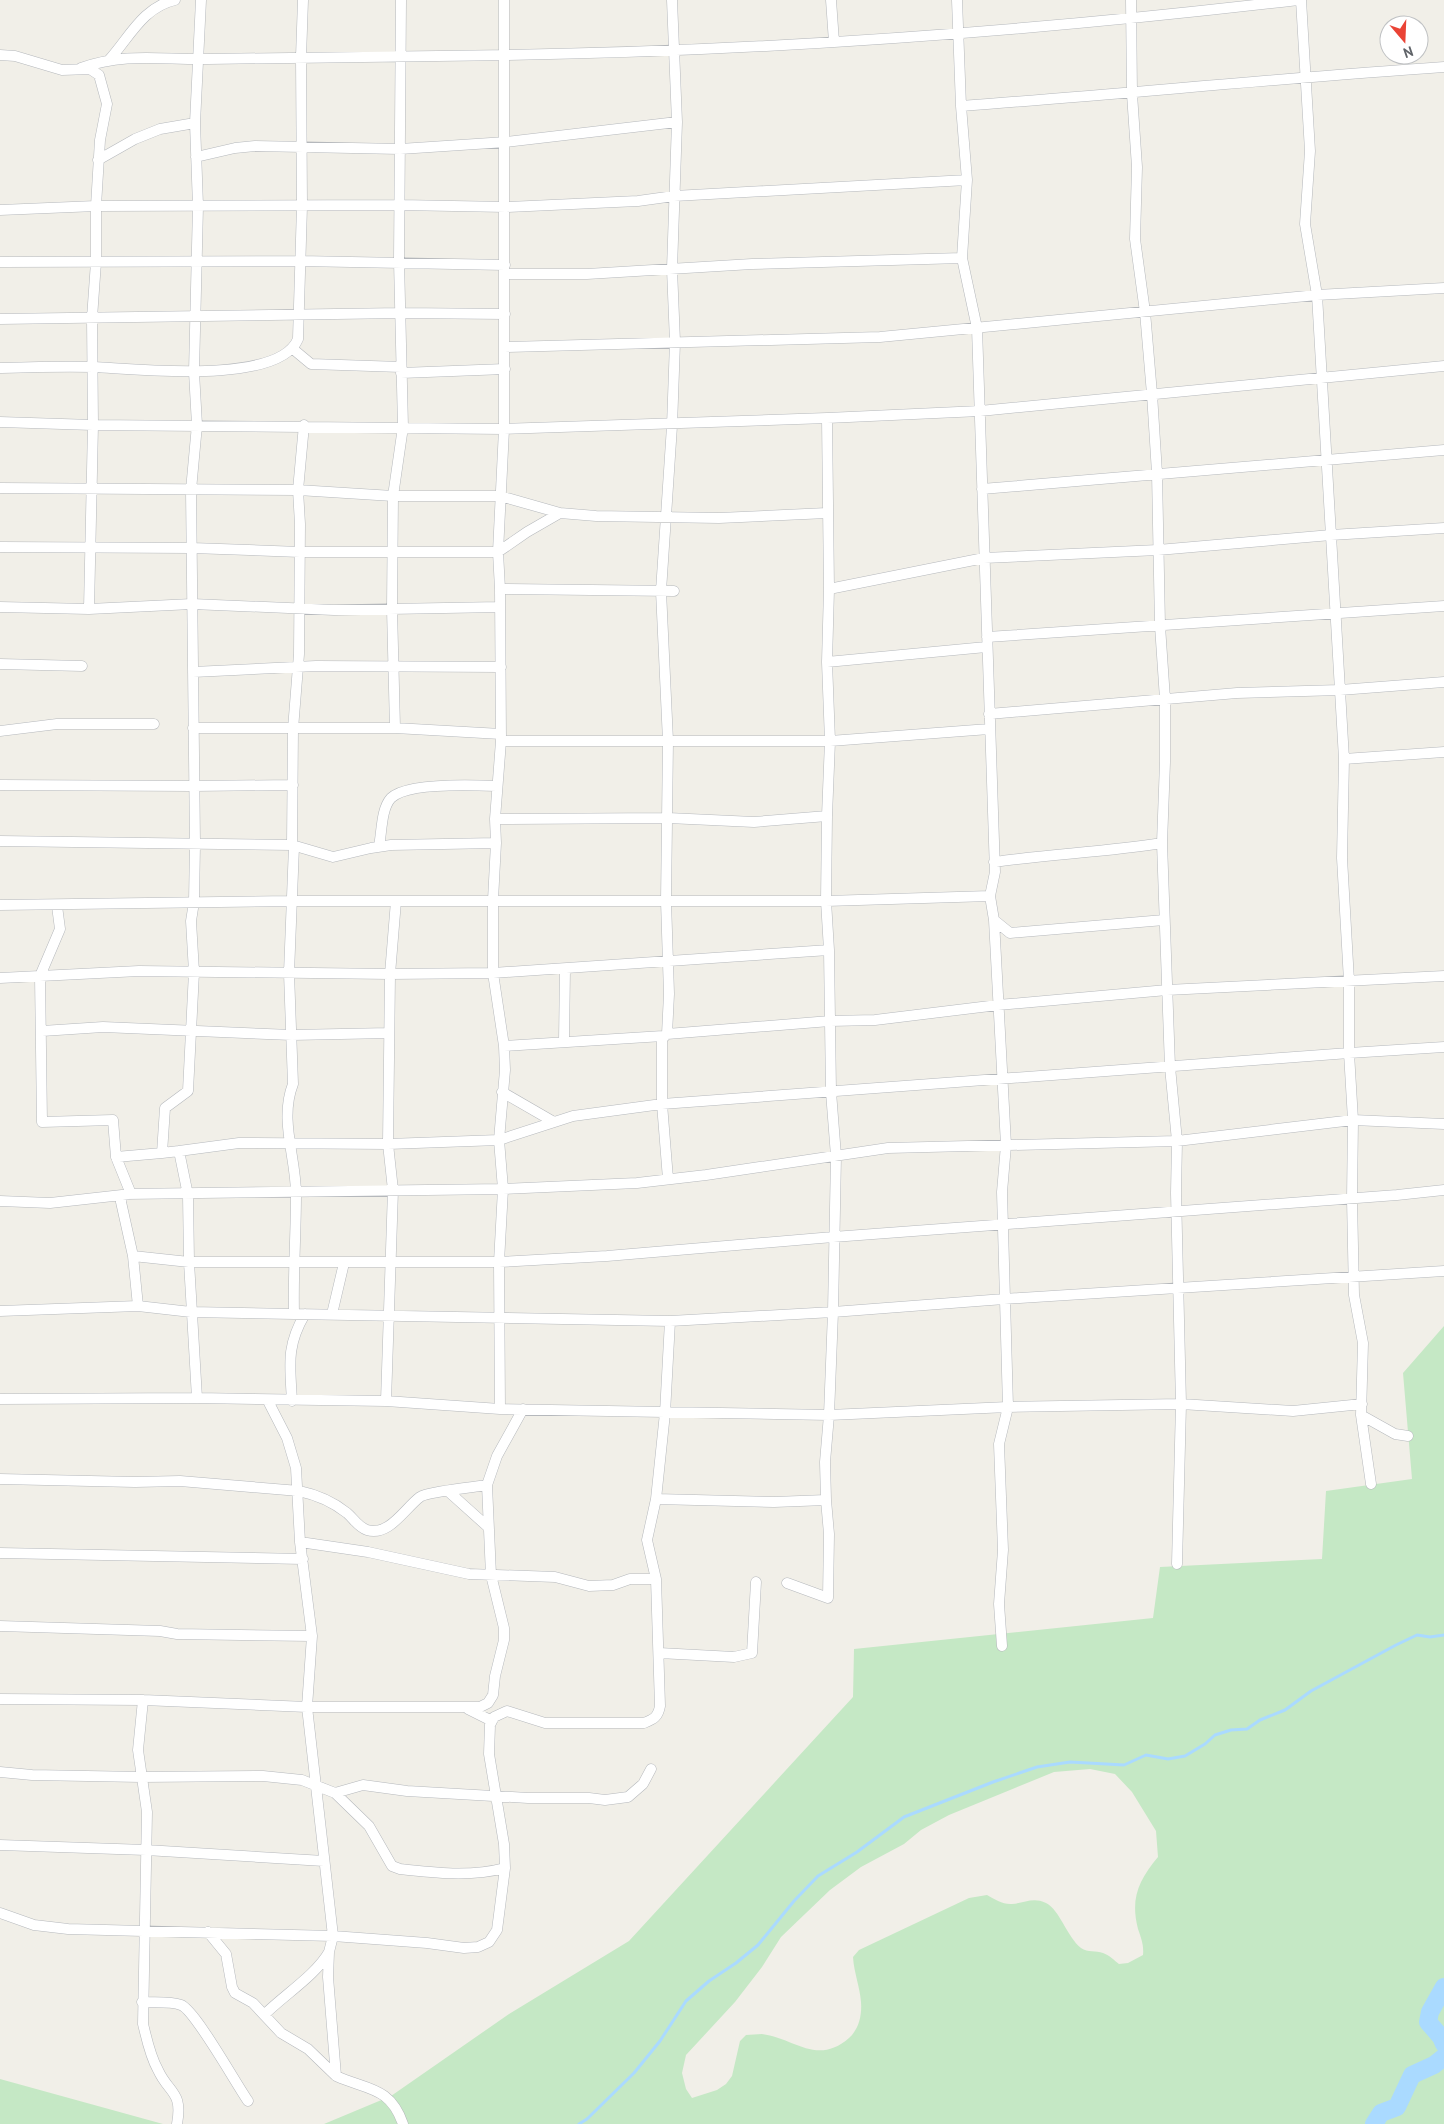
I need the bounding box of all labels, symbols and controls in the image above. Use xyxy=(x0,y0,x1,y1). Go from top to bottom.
north arrow xyxy=(1379,15,1429,65)
text: N xyxy=(1401,42,1416,62)

